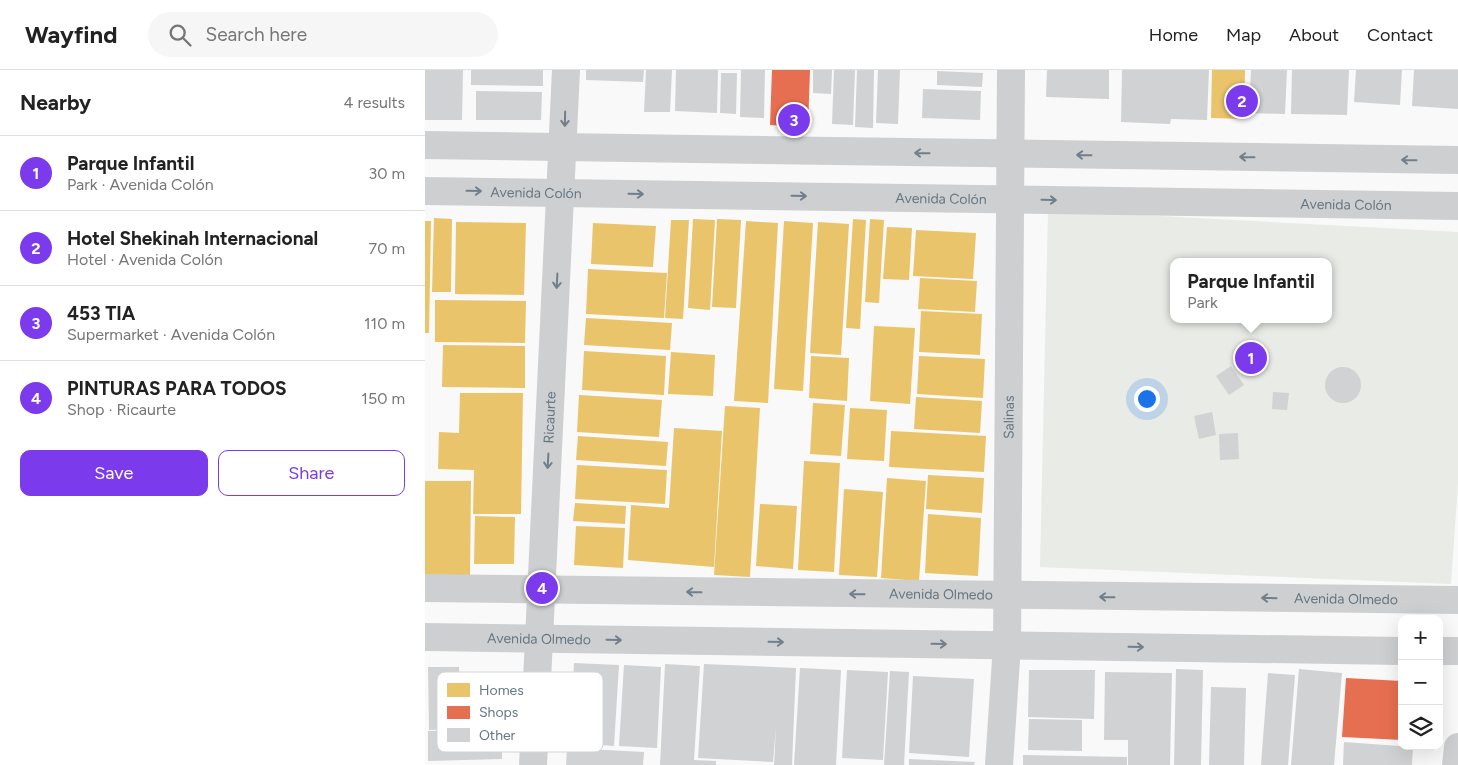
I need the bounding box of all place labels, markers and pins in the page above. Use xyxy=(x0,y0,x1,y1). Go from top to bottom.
pin: 2 xyxy=(1226,82,1258,120)
pin: 3 xyxy=(778,101,810,139)
pin: 1 xyxy=(1235,339,1267,377)
pin: 4 xyxy=(526,569,558,607)

